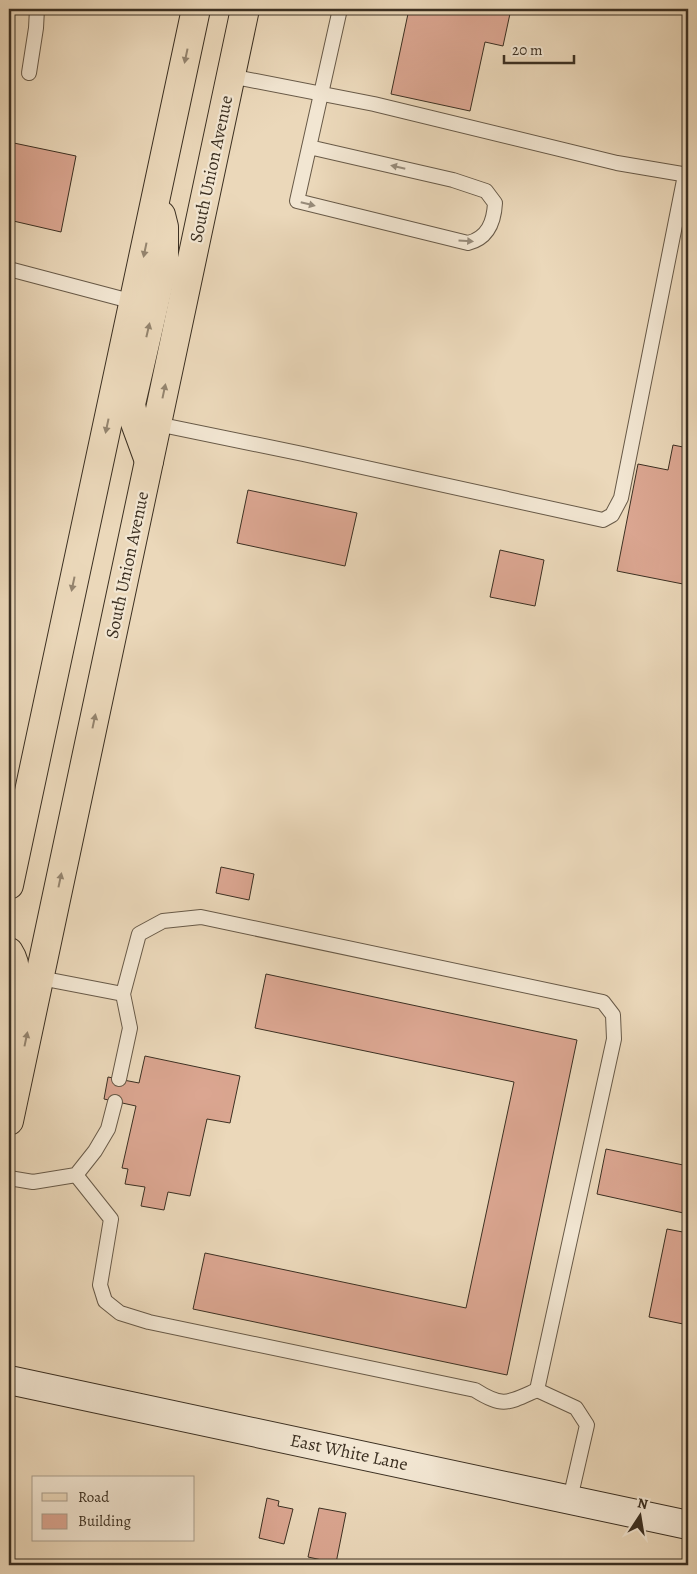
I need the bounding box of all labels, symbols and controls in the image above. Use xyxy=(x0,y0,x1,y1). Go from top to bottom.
scale bar xyxy=(504,32,574,64)
text: 20 m xyxy=(512,40,543,60)
one-way arrow xyxy=(182,49,190,64)
street label: South Union Avenue xyxy=(184,93,238,245)
one-way arrow xyxy=(390,163,405,171)
one-way arrow xyxy=(300,200,315,208)
one-way arrow xyxy=(458,237,474,245)
one-way arrow xyxy=(141,242,149,257)
one-way arrow xyxy=(145,321,153,337)
one-way arrow xyxy=(160,383,168,398)
one-way arrow xyxy=(103,418,111,433)
street label: South Union Avenue xyxy=(100,489,154,641)
one-way arrow xyxy=(69,577,77,592)
one-way arrow xyxy=(90,714,98,729)
one-way arrow xyxy=(57,872,65,888)
one-way arrow xyxy=(23,1031,31,1047)
street label: East White Lane xyxy=(288,1428,410,1476)
legend xyxy=(32,1476,195,1542)
text: Road xyxy=(78,1487,110,1507)
north arrow xyxy=(614,1492,664,1542)
text: N xyxy=(636,1493,650,1514)
text: Building xyxy=(78,1511,131,1531)

